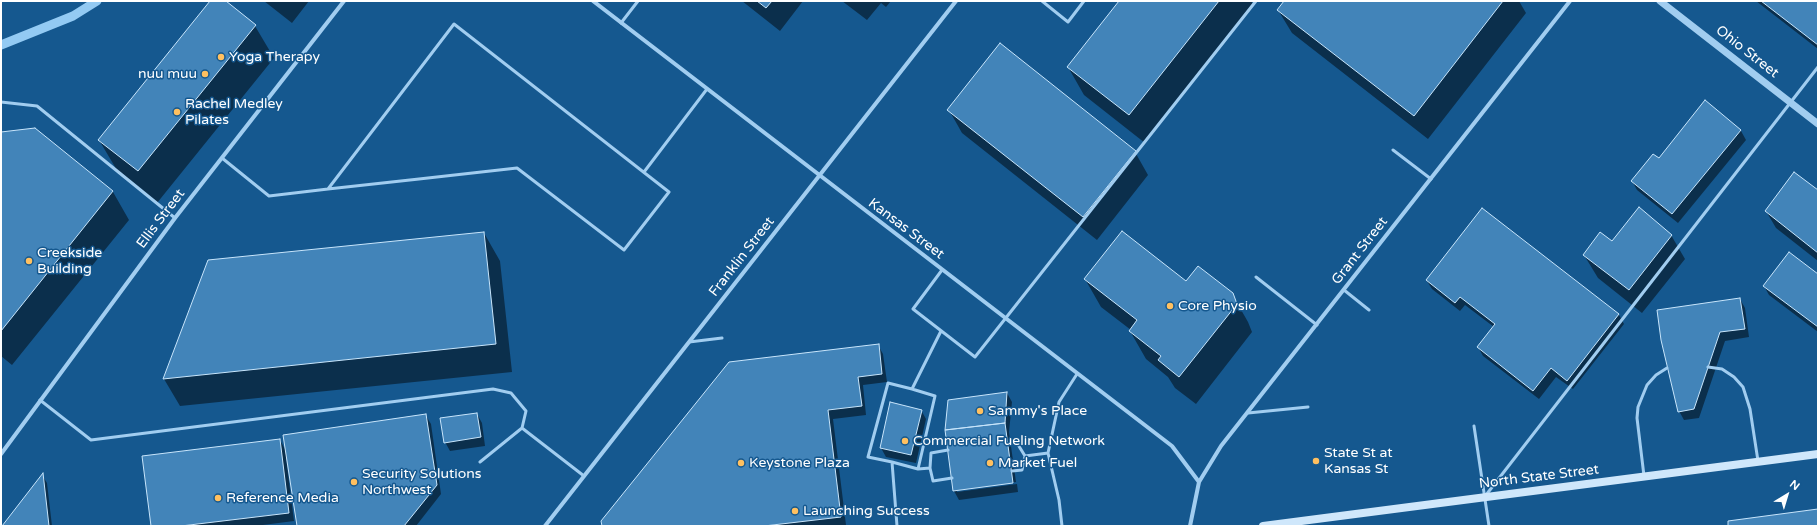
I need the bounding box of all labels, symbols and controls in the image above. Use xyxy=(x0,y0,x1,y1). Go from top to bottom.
street label: Ohio Street xyxy=(1712,22,1782,82)
place label: Yoga Therapy xyxy=(229,49,320,65)
marker: Yoga Therapy xyxy=(216,52,226,62)
place label: nuu muu xyxy=(138,66,197,82)
marker: nuu muu xyxy=(200,69,210,79)
place label: Rachel Medley Pilates xyxy=(185,96,283,128)
marker: Rachel Medley Pilates xyxy=(172,107,182,117)
street label: Ellis Street xyxy=(133,186,189,252)
street label: Kansas Street xyxy=(865,195,947,263)
street label: Franklin Street xyxy=(706,214,778,300)
street label: Grant Street xyxy=(1328,214,1392,288)
place label: Creekside Building xyxy=(37,245,102,278)
marker: Creekside Building xyxy=(24,256,34,266)
place label: Core Physio xyxy=(1178,298,1257,314)
marker: Core Physio xyxy=(1165,301,1175,311)
place label: Sammy's Place xyxy=(988,403,1087,419)
marker: Sammy's Place xyxy=(975,406,985,416)
place label: Commercial Fueling Network xyxy=(913,433,1105,449)
marker: Commercial Fueling Network xyxy=(900,436,910,446)
place label: State St at Kansas St xyxy=(1324,445,1393,478)
place label: Keystone Plaza xyxy=(749,455,850,471)
place label: Market Fuel xyxy=(998,455,1077,471)
marker: State St at Kansas St xyxy=(1311,456,1321,466)
marker: Keystone Plaza xyxy=(736,458,746,468)
marker: Market Fuel xyxy=(985,458,995,468)
street label: North State Street xyxy=(1478,461,1600,493)
place label: Security Solutions Northwest xyxy=(362,466,482,498)
north arrow xyxy=(1767,475,1807,515)
marker: Security Solutions Northwest xyxy=(349,477,359,487)
text: N xyxy=(1787,477,1802,493)
place label: Reference Media xyxy=(226,490,339,506)
marker: Reference Media xyxy=(213,493,223,503)
place label: Launching Success xyxy=(803,503,930,519)
marker: Launching Success xyxy=(790,506,800,516)

